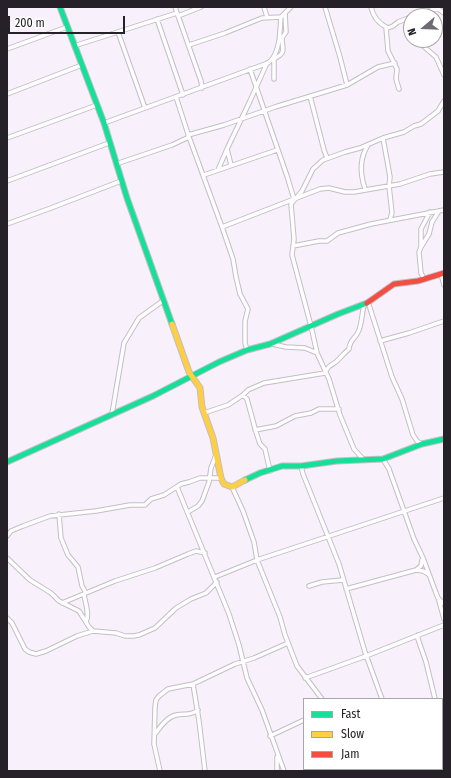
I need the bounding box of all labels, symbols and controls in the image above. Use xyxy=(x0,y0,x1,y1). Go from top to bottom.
scale bar xyxy=(10,8,127,34)
north arrow xyxy=(403,8,443,48)
text: 200 m xyxy=(15,16,45,30)
text: N xyxy=(405,27,419,37)
legend xyxy=(303,698,443,770)
text: Fast xyxy=(341,707,360,721)
text: Slow xyxy=(341,727,364,741)
text: Jam xyxy=(341,747,359,761)

